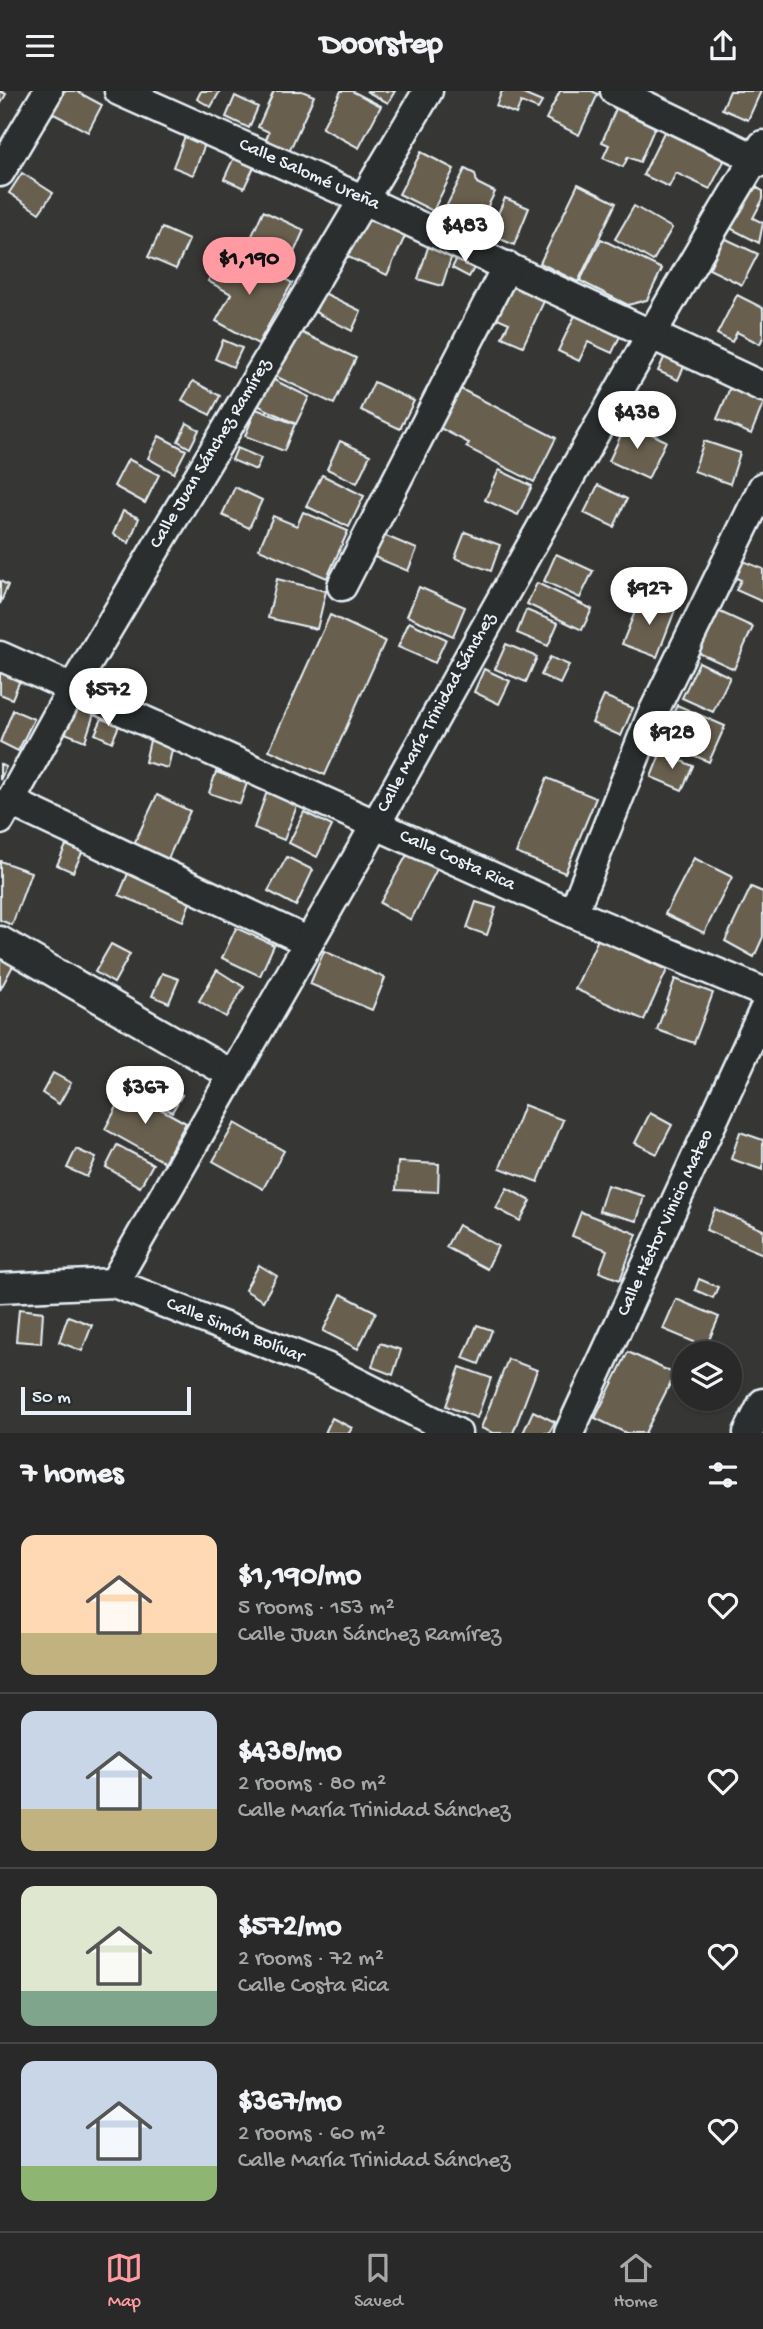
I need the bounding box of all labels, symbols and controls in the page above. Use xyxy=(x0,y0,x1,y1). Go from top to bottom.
icon: menu xyxy=(21,27,59,65)
text: Doorstep xyxy=(320,27,443,65)
icon: share xyxy=(704,27,742,65)
street label: Calle Salomé Ureña xyxy=(235,134,384,217)
pin: $483 xyxy=(424,205,506,264)
text: $483 xyxy=(442,213,488,240)
pin: $1,190 xyxy=(192,237,306,297)
text: $1,190 xyxy=(219,246,279,273)
street label: Calle Juan Sánchez Ramírez xyxy=(145,354,277,553)
pin: $438 xyxy=(596,391,678,451)
text: $438 xyxy=(614,400,660,427)
pin: $927 xyxy=(608,567,690,627)
text: $927 xyxy=(626,576,672,603)
street label: Calle María Trinidad Sánchez xyxy=(372,608,502,817)
pin: $572 xyxy=(67,669,149,728)
text: $572 xyxy=(85,677,131,704)
pin: $928 xyxy=(631,711,713,771)
text: $928 xyxy=(649,720,695,747)
street label: Calle Costa Rica xyxy=(395,825,520,897)
pin: $367 xyxy=(104,1067,186,1126)
text: $367 xyxy=(122,1075,168,1102)
street label: Calle Héctor Vinicio Mateo xyxy=(613,1126,719,1320)
street label: Calle Simón Bolívar xyxy=(163,1293,309,1370)
map controls xyxy=(672,1341,742,1411)
button: layers xyxy=(672,1341,742,1411)
scale bar xyxy=(21,1384,191,1416)
text: 50 m xyxy=(32,1387,71,1410)
icon: filters xyxy=(704,1456,742,1494)
text: 7 homes xyxy=(21,1458,123,1493)
text: $1,190/mo xyxy=(238,1560,361,1595)
icon: home xyxy=(77,1563,161,1647)
icon: heart xyxy=(704,1586,742,1624)
text: 5 rooms · 153 m² xyxy=(238,1595,395,1622)
text: Calle Juan Sánchez Ramírez xyxy=(238,1622,501,1649)
text: $438/mo xyxy=(238,1736,342,1771)
icon: home xyxy=(77,1739,161,1823)
icon: heart xyxy=(704,1762,742,1800)
text: 2 rooms · 80 m² xyxy=(238,1771,386,1798)
text: Calle María Trinidad Sánchez xyxy=(238,1798,510,1825)
text: $572/mo xyxy=(238,1911,342,1946)
icon: home xyxy=(77,1914,161,1998)
icon: heart xyxy=(704,1937,742,1975)
text: 2 rooms · 72 m² xyxy=(238,1946,384,1973)
text: Calle Costa Rica xyxy=(238,1973,389,2000)
text: $367/mo xyxy=(238,2086,342,2121)
icon: home xyxy=(77,2089,161,2173)
icon: heart xyxy=(704,2112,742,2150)
text: 2 rooms · 60 m² xyxy=(238,2121,385,2148)
text: Calle María Trinidad Sánchez xyxy=(238,2148,510,2175)
tab: Map xyxy=(105,2249,143,2314)
tab: Saved xyxy=(354,2249,403,2314)
tab: Home xyxy=(614,2249,658,2314)

